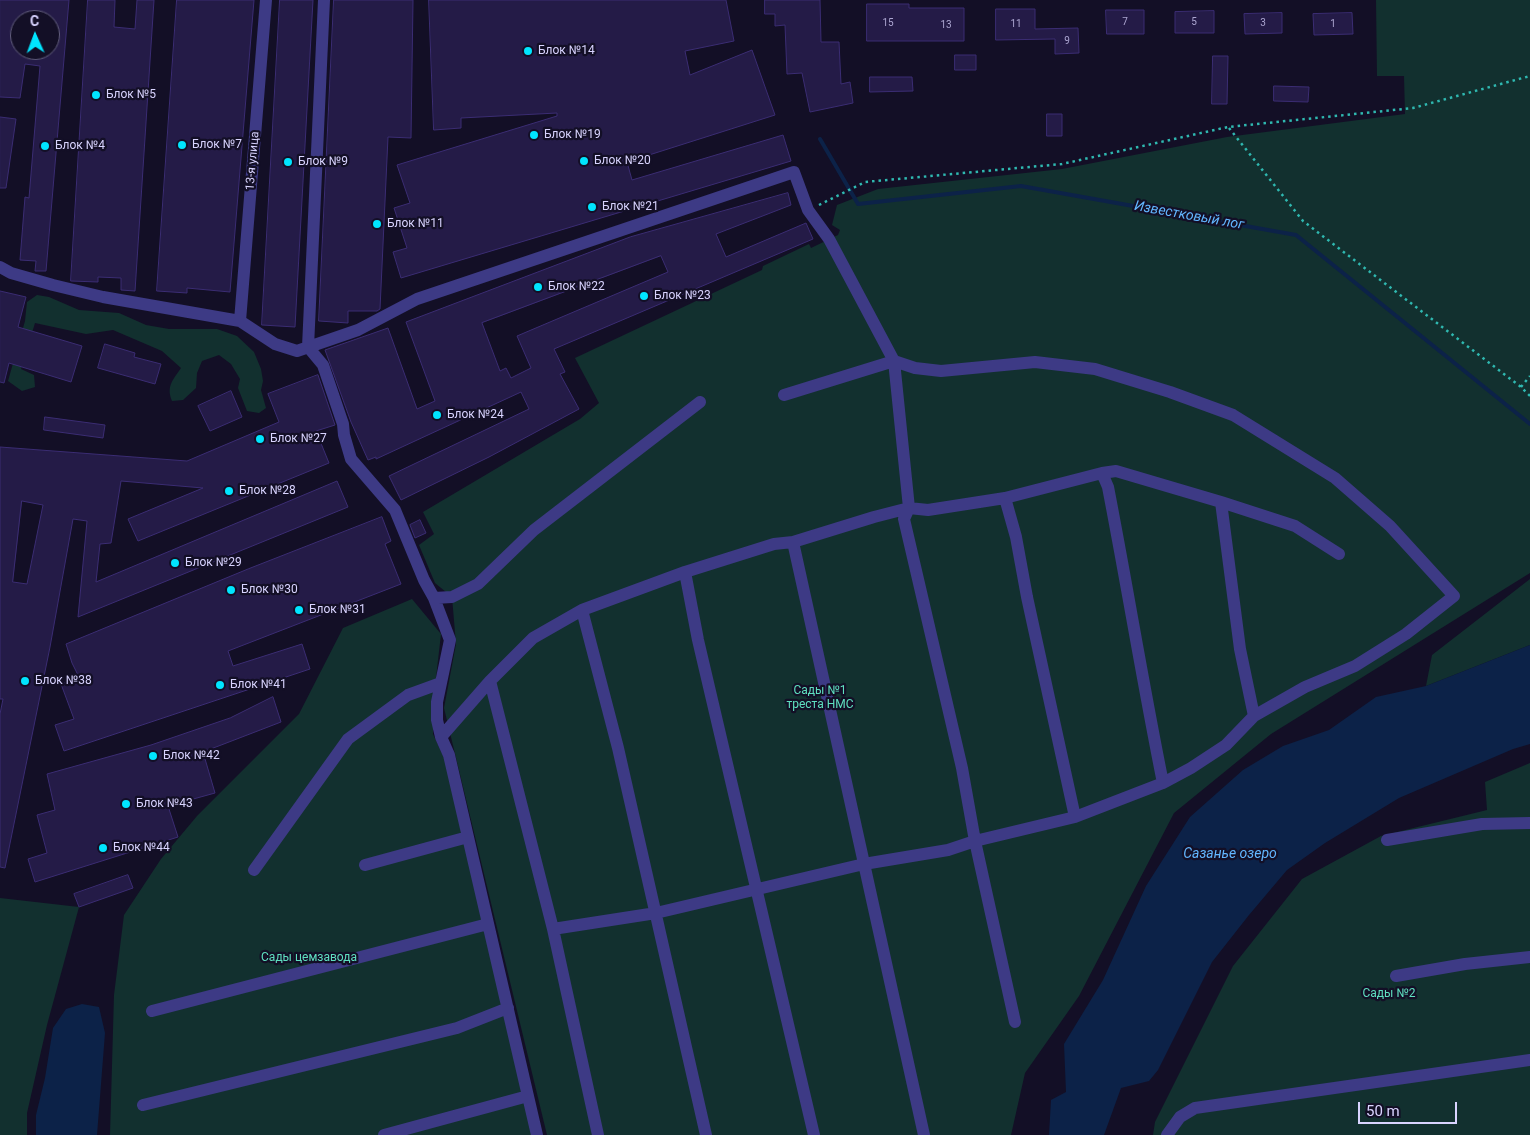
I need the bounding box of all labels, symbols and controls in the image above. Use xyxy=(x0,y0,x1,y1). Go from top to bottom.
north arrow xyxy=(10,10,60,60)
text: С xyxy=(30,13,39,29)
house number: 7 xyxy=(1122,16,1128,28)
house number: 5 xyxy=(1191,16,1197,28)
house number: 15 xyxy=(882,17,894,29)
house number: 3 xyxy=(1260,17,1266,29)
house number: 11 xyxy=(1010,18,1022,30)
house number: 1 xyxy=(1330,18,1336,30)
house number: 13 xyxy=(940,19,952,31)
house number: 9 xyxy=(1064,35,1070,47)
place label: Блок №14 xyxy=(538,44,595,58)
marker: Блок №14 xyxy=(522,45,534,57)
place label: Блок №5 xyxy=(106,88,156,102)
marker: Блок №5 xyxy=(90,89,102,101)
place label: Блок №19 xyxy=(544,128,601,142)
marker: Блок №19 xyxy=(528,129,540,141)
street label: 13-я улица xyxy=(243,131,263,191)
place label: Блок №7 xyxy=(192,138,242,152)
place label: Блок №4 xyxy=(55,139,105,153)
marker: Блок №7 xyxy=(176,139,188,151)
marker: Блок №4 xyxy=(39,140,51,152)
place label: Блок №20 xyxy=(594,154,651,168)
place label: Блок №9 xyxy=(298,155,348,169)
marker: Блок №20 xyxy=(578,155,590,167)
marker: Блок №9 xyxy=(282,156,294,168)
water label: Известковый лог xyxy=(1133,198,1245,234)
place label: Блок №21 xyxy=(602,200,659,214)
marker: Блок №21 xyxy=(586,201,598,213)
place label: Блок №11 xyxy=(387,217,444,231)
marker: Блок №11 xyxy=(371,218,383,230)
place label: Блок №22 xyxy=(548,280,605,294)
marker: Блок №22 xyxy=(532,281,544,293)
place label: Блок №23 xyxy=(654,289,711,303)
marker: Блок №23 xyxy=(638,290,650,302)
place label: Блок №24 xyxy=(447,408,504,422)
marker: Блок №24 xyxy=(431,409,443,421)
place label: Блок №27 xyxy=(270,432,327,446)
marker: Блок №27 xyxy=(254,433,266,445)
place label: Блок №28 xyxy=(239,484,296,498)
marker: Блок №28 xyxy=(223,485,235,497)
place label: Блок №29 xyxy=(185,556,242,570)
marker: Блок №29 xyxy=(169,557,181,569)
place label: Блок №30 xyxy=(241,583,298,597)
marker: Блок №30 xyxy=(225,584,237,596)
place label: Блок №31 xyxy=(309,603,366,617)
marker: Блок №31 xyxy=(293,604,305,616)
place label: Блок №38 xyxy=(35,674,92,688)
marker: Блок №38 xyxy=(19,675,31,687)
place label: Блок №41 xyxy=(230,678,287,692)
marker: Блок №41 xyxy=(214,679,226,691)
park label: Сады №1 треста НМС xyxy=(786,684,854,712)
place label: Блок №42 xyxy=(163,749,220,763)
marker: Блок №42 xyxy=(147,750,159,762)
place label: Блок №43 xyxy=(136,797,193,811)
marker: Блок №43 xyxy=(120,798,132,810)
place label: Блок №44 xyxy=(113,841,170,855)
marker: Блок №44 xyxy=(97,842,109,854)
water label: Сазанье озеро xyxy=(1183,846,1277,862)
park label: Сады цемзавода xyxy=(261,951,357,965)
park label: Сады №2 xyxy=(1363,987,1415,1001)
scale bar xyxy=(1360,1092,1459,1124)
text: 50 m xyxy=(1366,1102,1400,1120)

